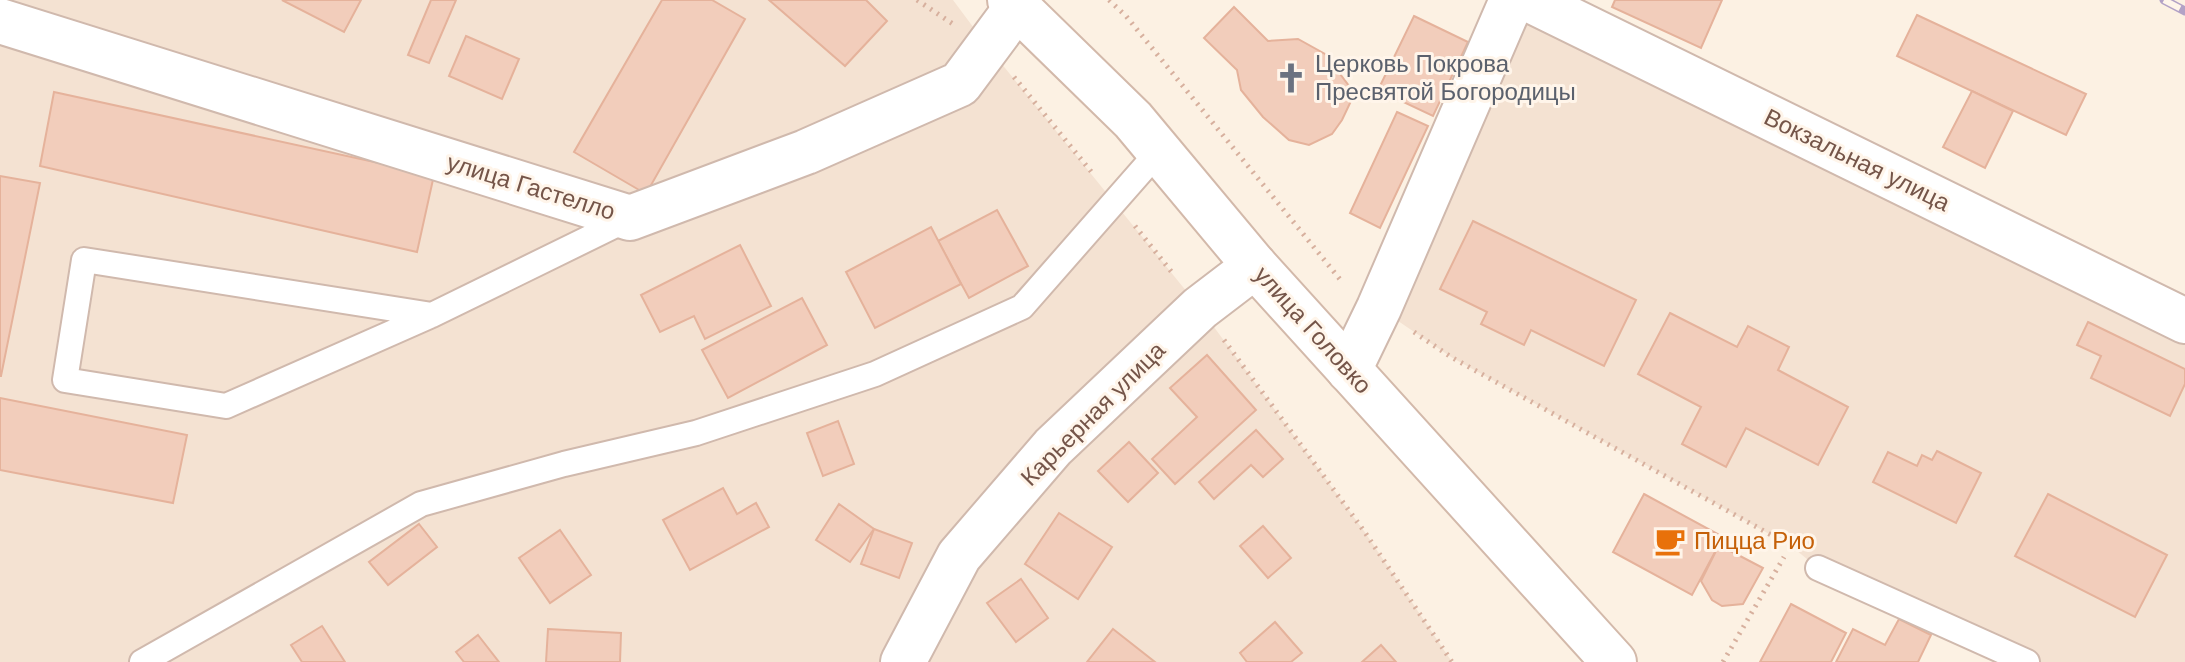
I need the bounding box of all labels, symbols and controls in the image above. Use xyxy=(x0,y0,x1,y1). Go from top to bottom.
place label: Церковь Покрова Пресвятой Богородицы xyxy=(1315,50,1576,105)
church icon: Церковь Покрова Пресвятой Богородицы xyxy=(1274,61,1308,95)
street label: Вокзальная улица xyxy=(1760,103,1955,217)
street label: улица Гастелло xyxy=(444,148,619,225)
street label: улица Головко xyxy=(1249,261,1377,399)
street label: Карьерная улица xyxy=(1015,336,1171,491)
cafe icon: Пицца Рио xyxy=(1653,524,1687,558)
place label: Пицца Рио xyxy=(1694,527,1815,554)

